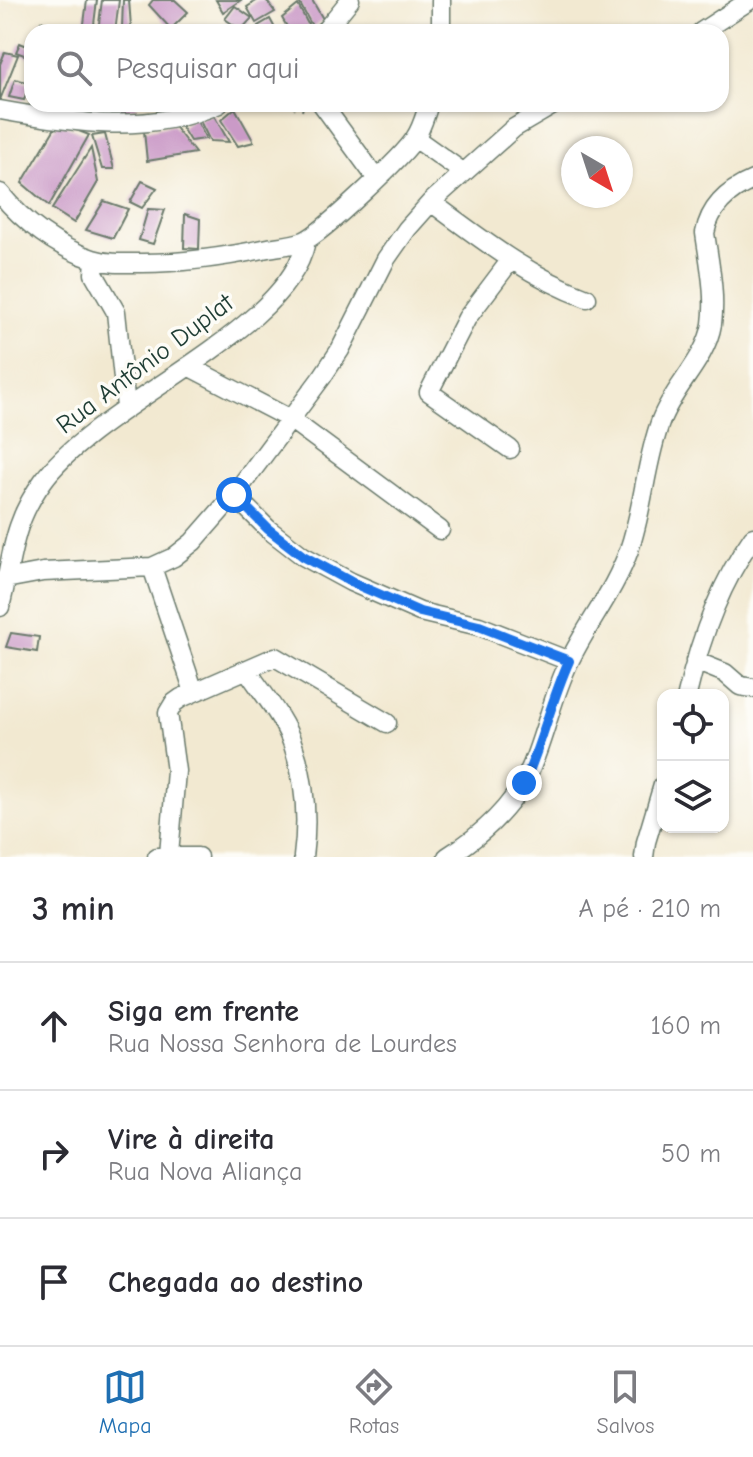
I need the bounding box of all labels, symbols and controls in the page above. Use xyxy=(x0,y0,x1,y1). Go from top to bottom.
search box xyxy=(24,24,729,112)
icon: search xyxy=(52,46,96,90)
text: Pesquisar aqui xyxy=(116,51,299,86)
north arrow xyxy=(561,136,633,208)
street label: Rua Antônio Duplat xyxy=(51,287,241,440)
route start xyxy=(216,477,252,513)
map controls xyxy=(657,689,729,833)
button: locate xyxy=(657,689,729,761)
button: layers xyxy=(657,761,729,833)
route end xyxy=(506,765,542,801)
text: 3 min xyxy=(32,889,115,929)
text: A pé · 210 m xyxy=(579,894,721,924)
text: Siga em frente xyxy=(108,994,299,1029)
icon: ahead xyxy=(32,1004,76,1048)
text: 160 m xyxy=(651,1011,721,1041)
text: Rua Nossa Senhora de Lourdes xyxy=(108,1029,457,1059)
text: Vire à direita xyxy=(108,1122,274,1157)
icon: right xyxy=(32,1132,76,1176)
text: 50 m xyxy=(661,1139,721,1169)
text: Rua Nova Aliança xyxy=(108,1157,302,1187)
icon: arrive xyxy=(32,1260,76,1304)
text: Chegada ao destino xyxy=(108,1265,363,1300)
tab: Mapa xyxy=(99,1365,151,1439)
tab: Rotas xyxy=(349,1365,399,1439)
tab: Salvos xyxy=(597,1365,654,1439)

